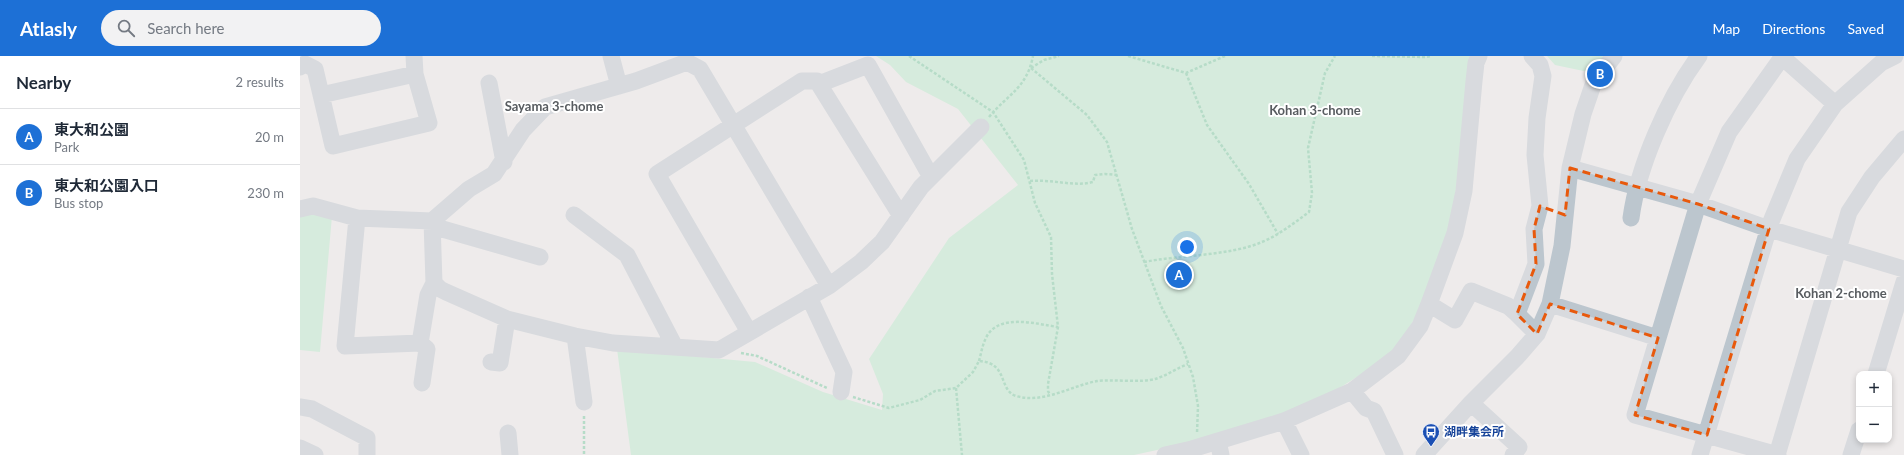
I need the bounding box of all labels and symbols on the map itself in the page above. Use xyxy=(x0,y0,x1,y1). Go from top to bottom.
pin: B xyxy=(1587,59,1613,89)
district label: Sayama 3-chome xyxy=(505,98,603,114)
district label: Kohan 3-chome xyxy=(1269,102,1361,118)
your location xyxy=(1177,237,1197,257)
pin: A xyxy=(1166,260,1192,290)
district label: Kohan 2-chome xyxy=(1795,285,1887,301)
bus stop icon: 湖畔集会所 xyxy=(1421,422,1441,447)
place label: 湖畔集会所 xyxy=(1444,424,1504,439)

